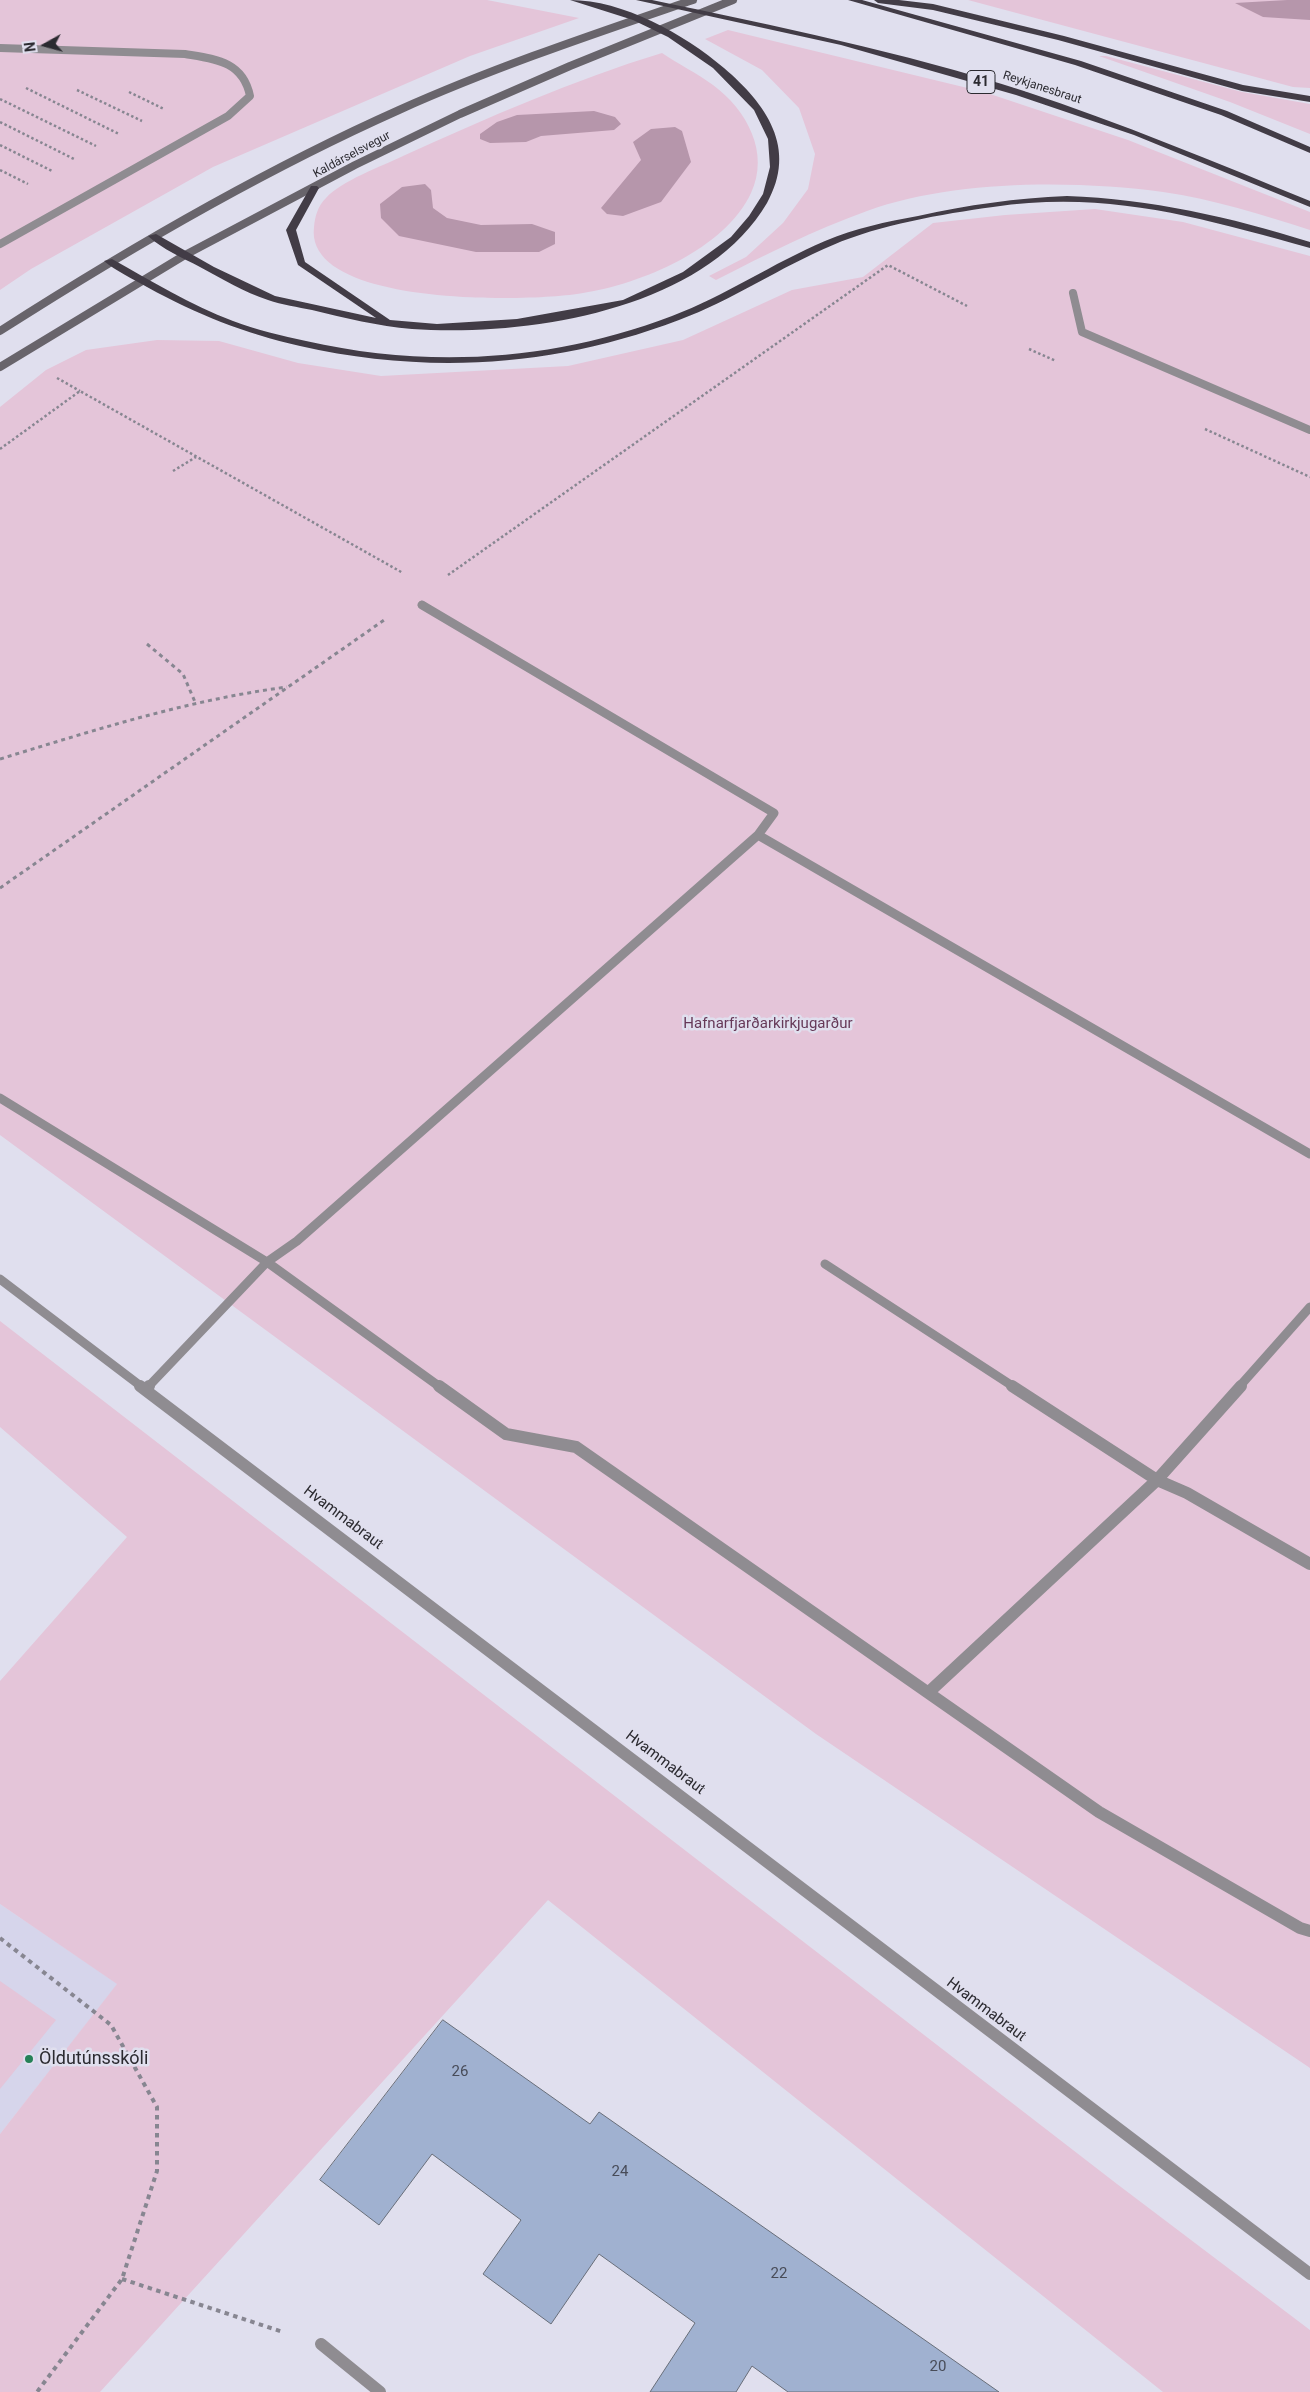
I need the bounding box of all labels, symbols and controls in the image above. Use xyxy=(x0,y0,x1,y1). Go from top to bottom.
north arrow xyxy=(20,20,70,70)
text: N xyxy=(22,41,39,53)
street label: Reykjanesbraut xyxy=(1001,69,1083,107)
road number: 41 xyxy=(967,70,995,94)
street label: Kaldárselsvegur xyxy=(311,129,393,181)
park label: Hafnarfjarðarkirkjugarður xyxy=(683,1015,853,1033)
street label: Hvammabraut xyxy=(300,1482,386,1554)
street label: Hvammabraut xyxy=(622,1727,708,1799)
street label: Hvammabraut xyxy=(943,1974,1029,2046)
place label: Öldutúnsskóli xyxy=(39,2048,148,2070)
marker: Öldutúnsskóli xyxy=(23,2053,35,2065)
house number: 26 xyxy=(452,2063,468,2081)
house number: 24 xyxy=(612,2163,628,2181)
house number: 22 xyxy=(771,2265,787,2283)
house number: 20 xyxy=(930,2358,946,2376)

